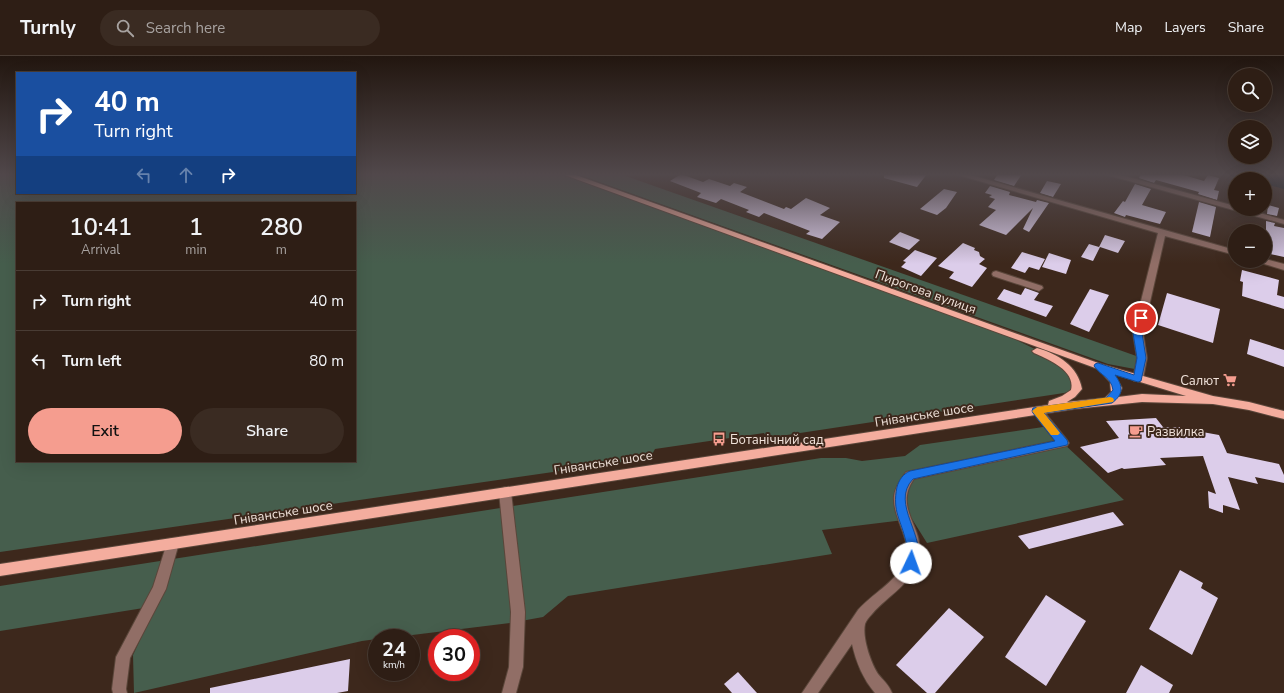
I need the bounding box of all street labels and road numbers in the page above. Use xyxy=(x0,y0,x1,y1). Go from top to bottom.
street label: Пирогова вулиця xyxy=(873,265,979,319)
street label: Гніванське шосе xyxy=(873,398,975,432)
street label: Гніванське шосе xyxy=(552,446,654,480)
street label: Гніванське шосе xyxy=(232,496,334,530)

